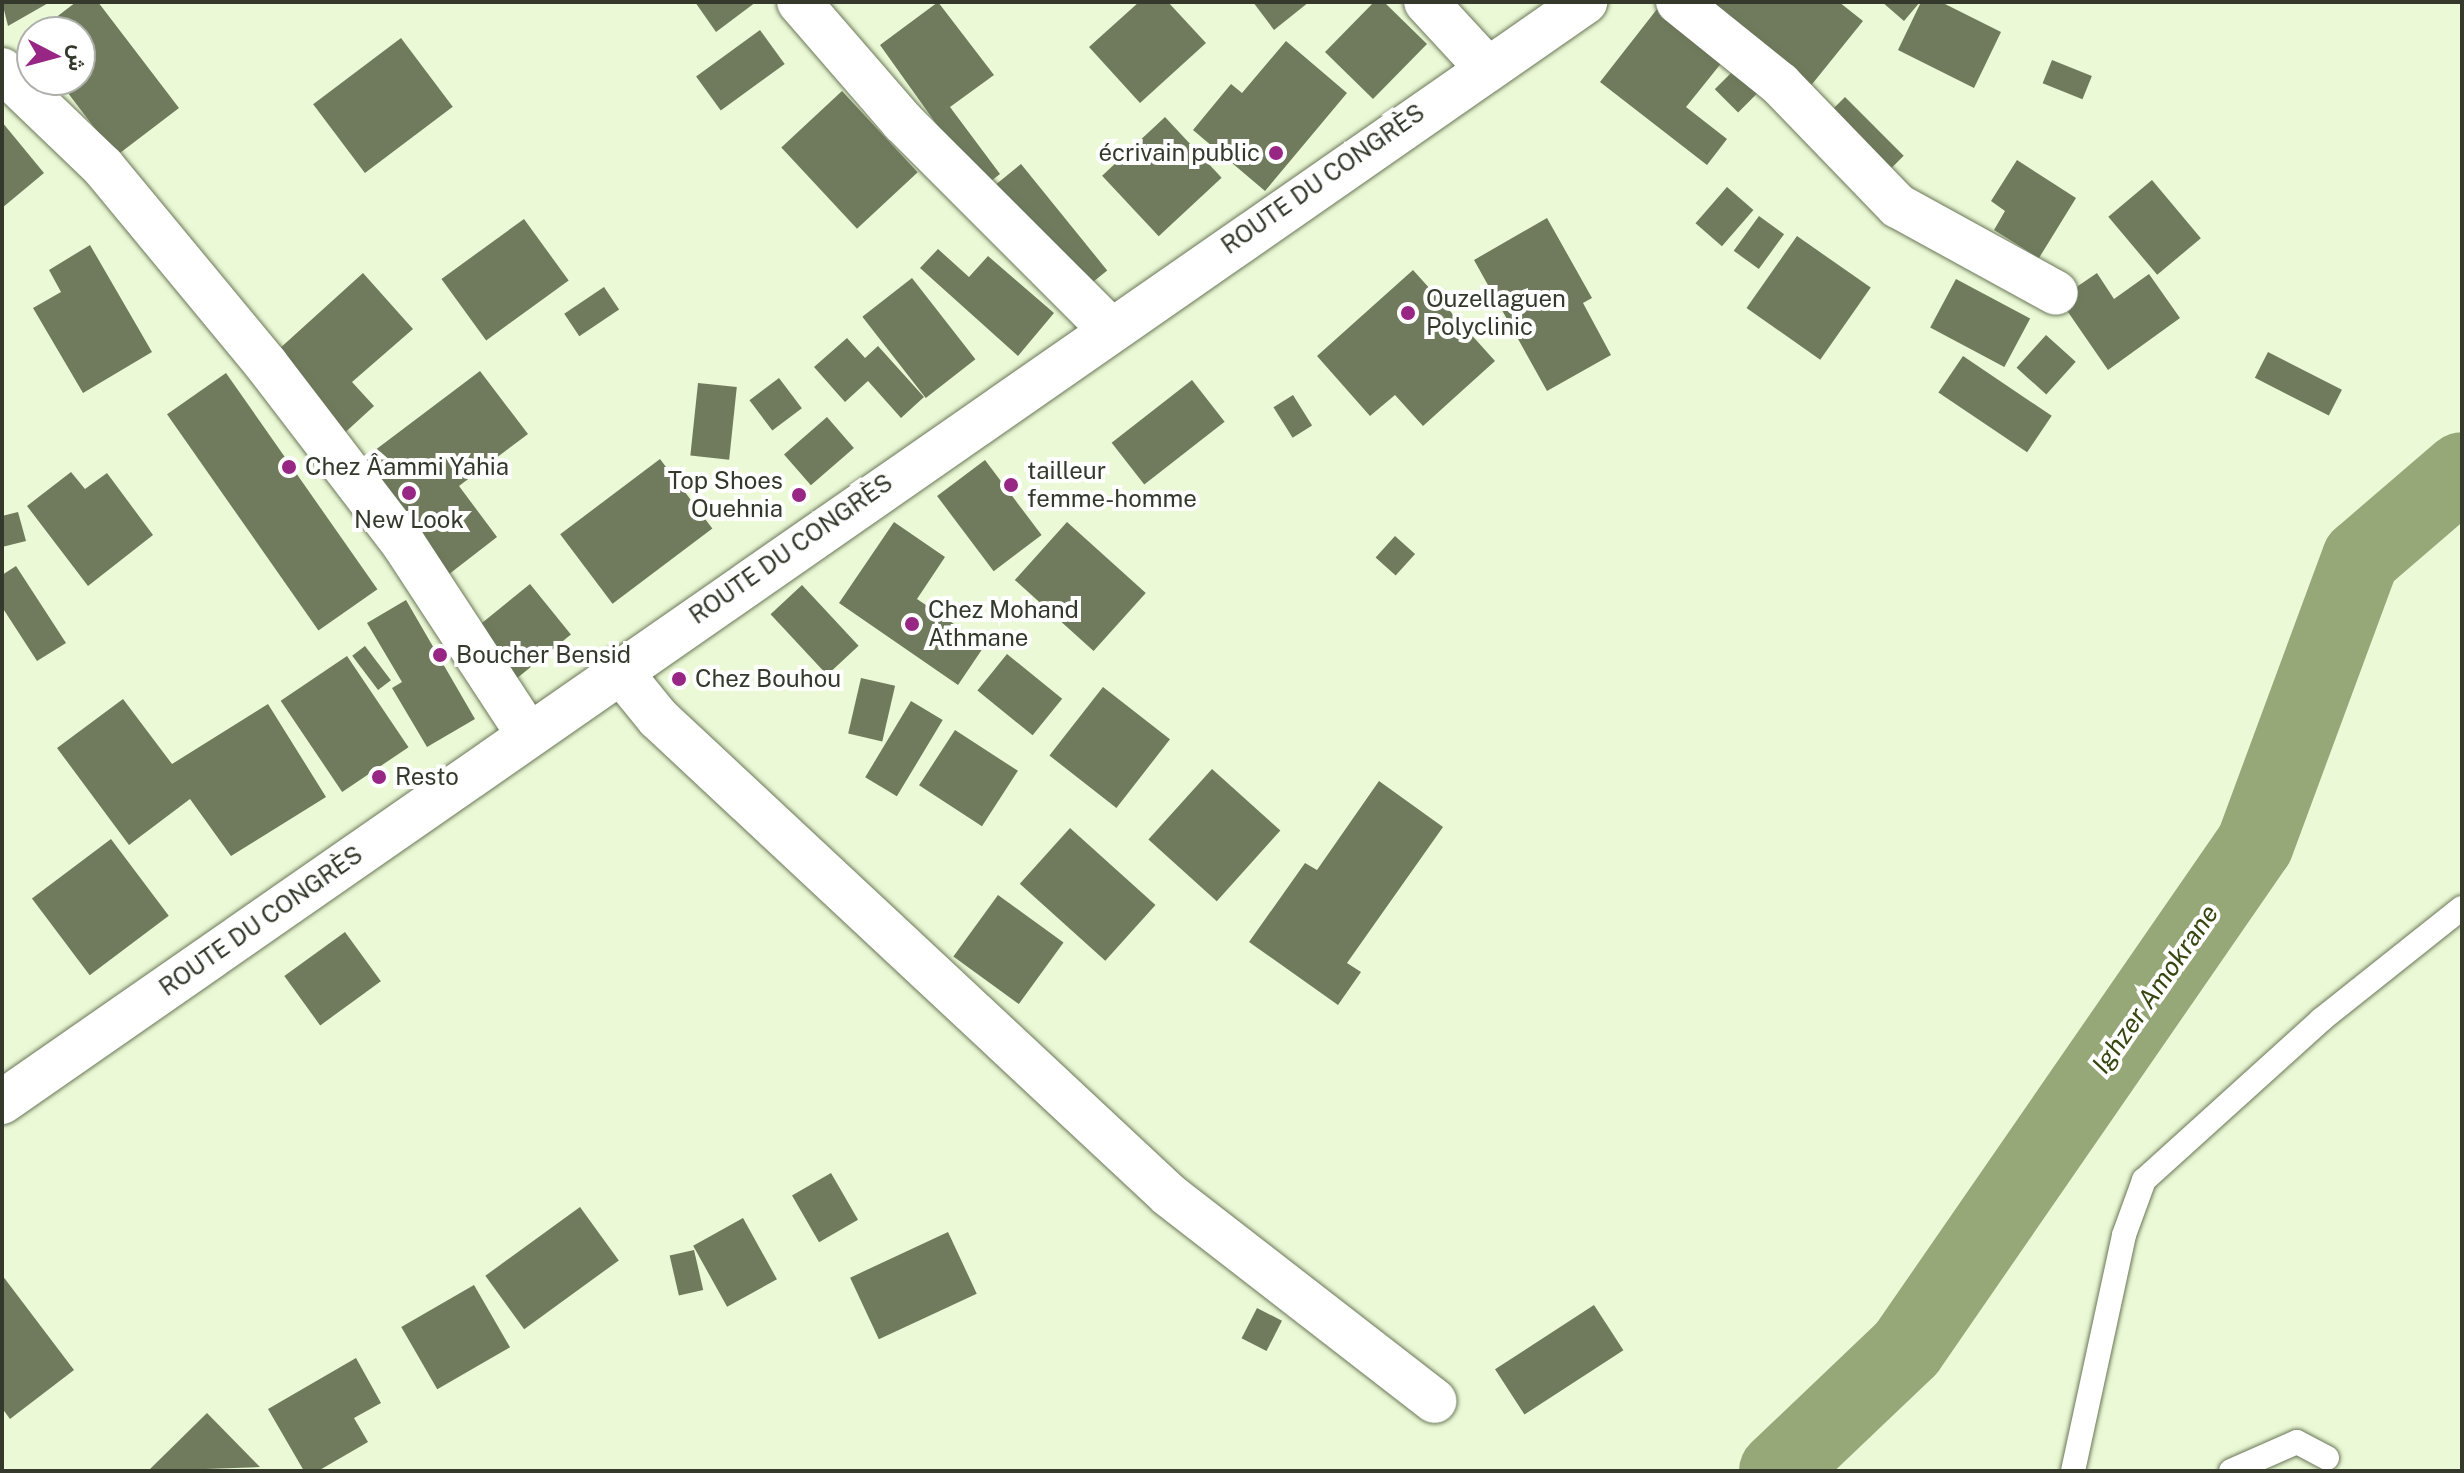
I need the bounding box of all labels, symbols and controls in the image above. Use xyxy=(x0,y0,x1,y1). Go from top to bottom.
north arrow xyxy=(16,16,96,96)
text: ش xyxy=(64,44,92,73)
street label: ROUTE DU CONGRÈS xyxy=(1216,98,1430,260)
place label: écrivain public xyxy=(1099,139,1260,167)
marker: écrivain public xyxy=(1267,144,1285,162)
place label: Ouzellaguen Polyclinic xyxy=(1426,285,1566,341)
marker: Ouzellaguen Polyclinic xyxy=(1397,302,1419,324)
place label: Chez Âammi Yahia xyxy=(305,453,509,481)
place label: tailleur femme-homme xyxy=(1027,457,1197,513)
marker: Chez Âammi Yahia xyxy=(280,458,298,476)
place label: Top Shoes Ouehnia xyxy=(668,467,783,523)
street label: ROUTE DU CONGRÈS xyxy=(684,468,898,630)
marker: tailleur femme-homme xyxy=(1002,476,1020,494)
marker: New Look xyxy=(400,484,418,502)
marker: Top Shoes Ouehnia xyxy=(790,486,808,504)
place label: New Look xyxy=(354,506,464,534)
place label: Chez Mohand Athmane xyxy=(928,596,1079,652)
marker: Chez Mohand Athmane xyxy=(903,615,921,633)
place label: Boucher Bensid xyxy=(456,641,631,669)
marker: Boucher Bensid xyxy=(431,646,449,664)
place label: Chez Bouhou xyxy=(695,665,841,693)
marker: Chez Bouhou xyxy=(670,670,688,688)
place label: Resto xyxy=(395,763,459,791)
marker: Resto xyxy=(370,768,388,786)
street label: ROUTE DU CONGRÈS xyxy=(154,840,368,1002)
water label: Ighzer Amokrane xyxy=(2085,899,2225,1079)

